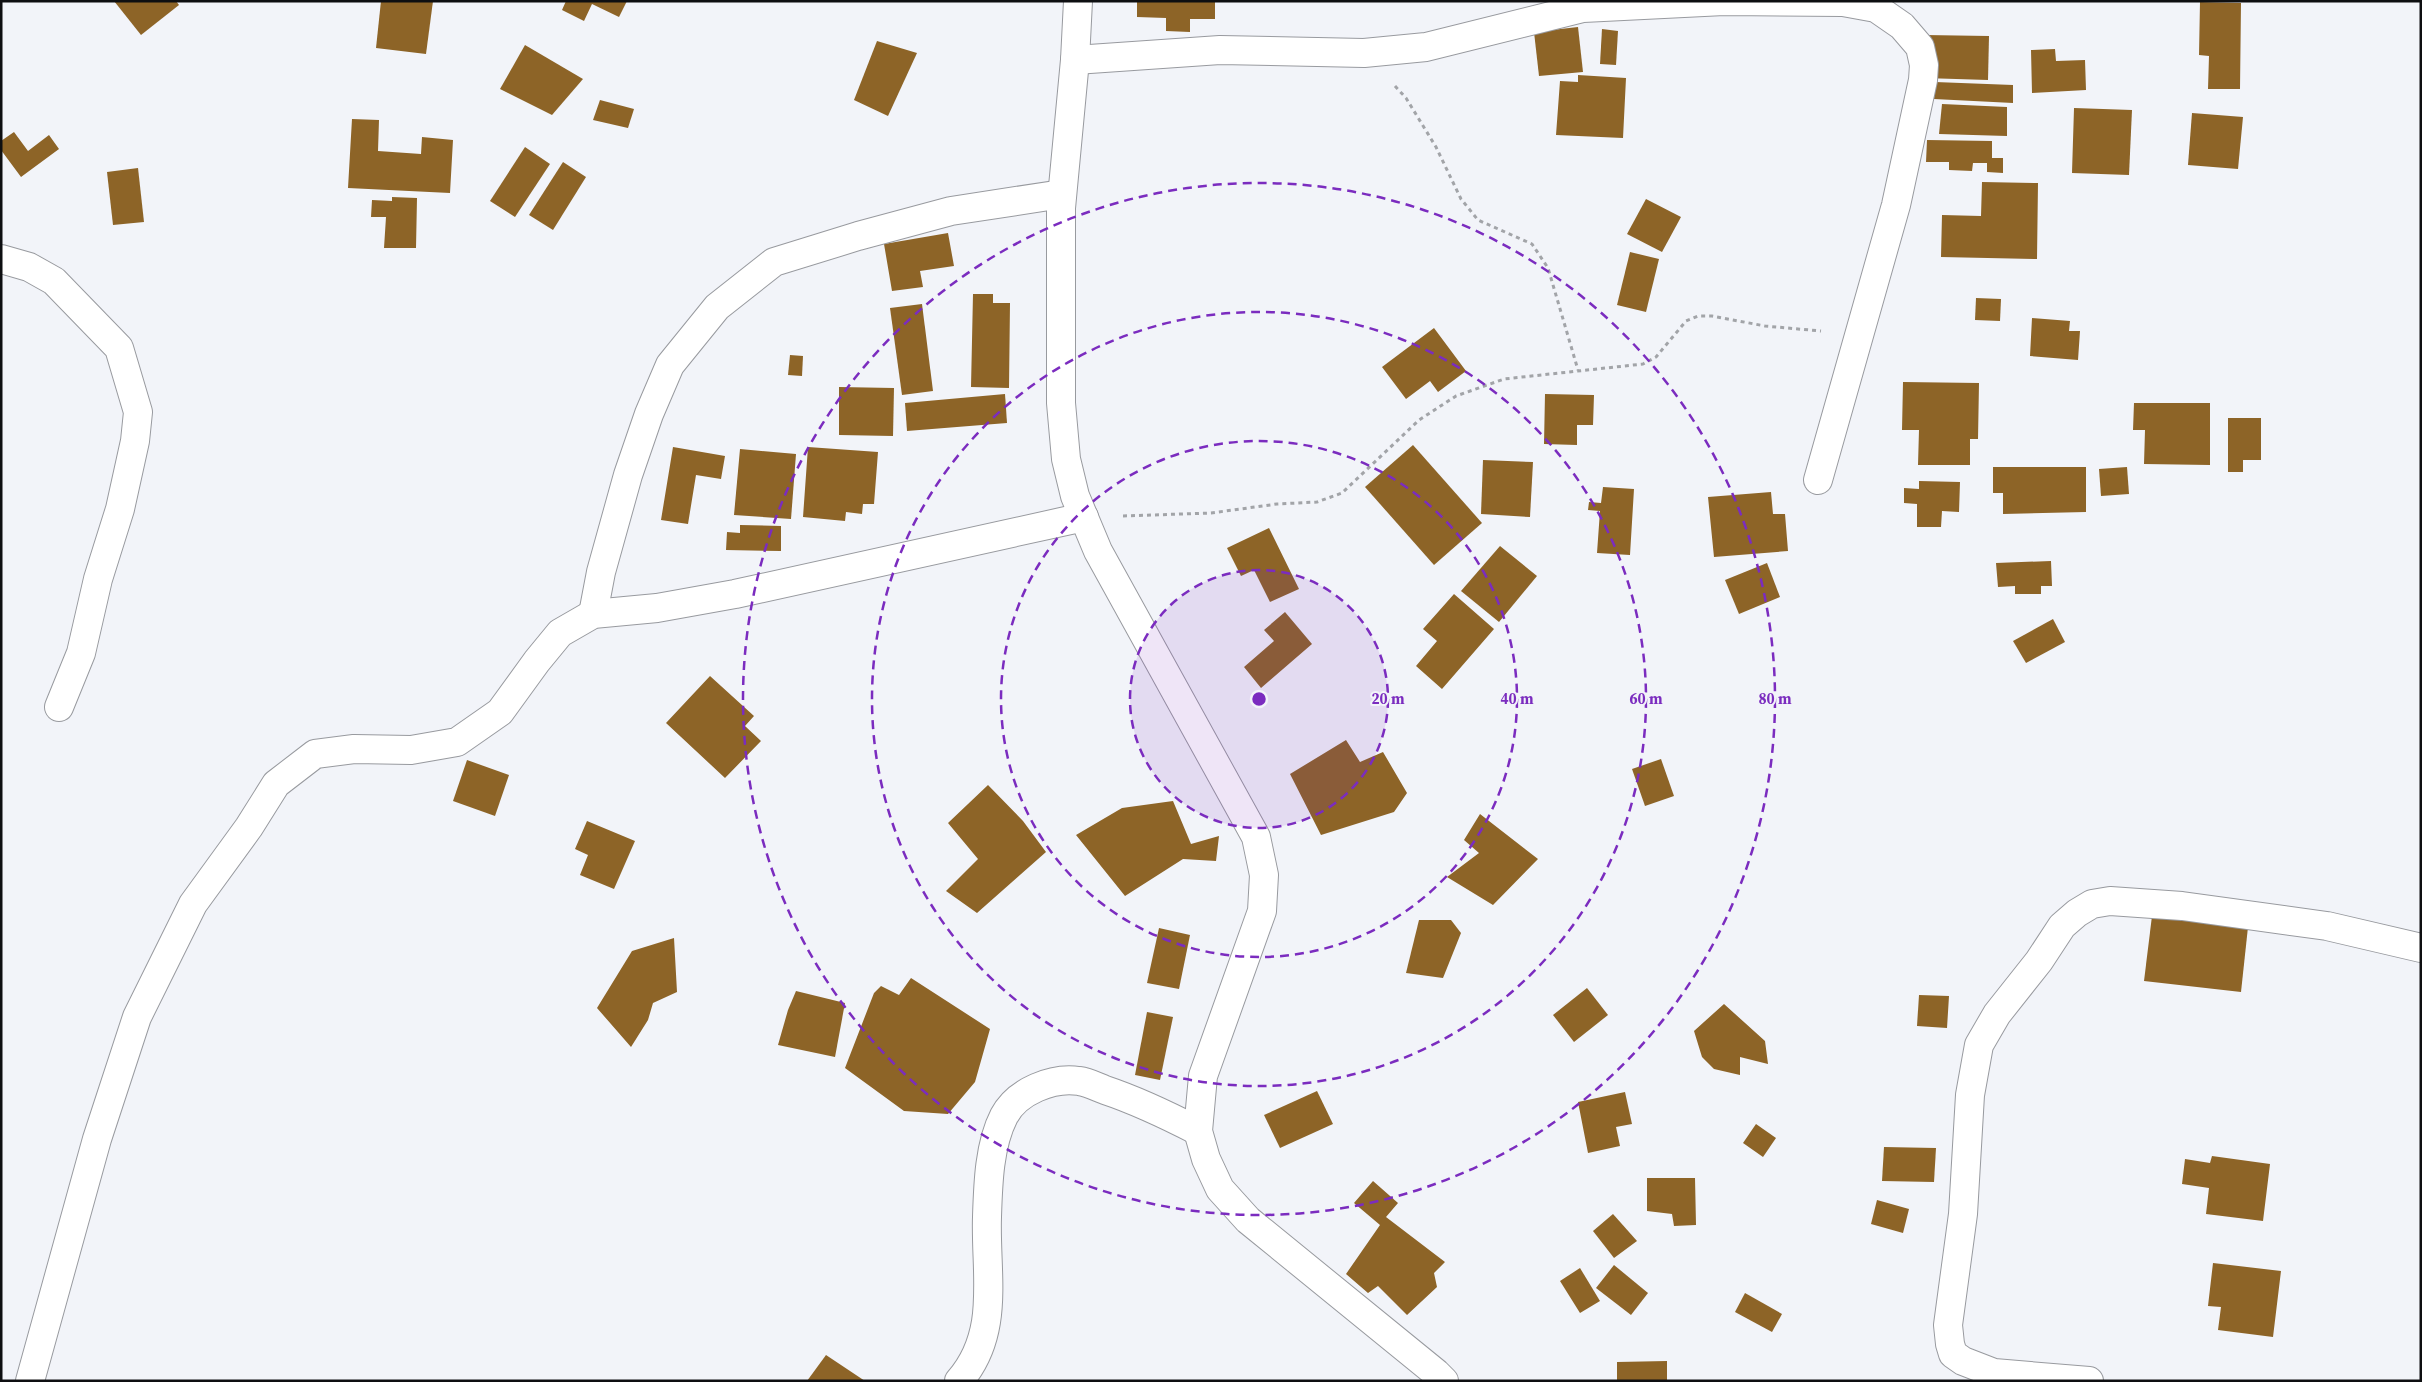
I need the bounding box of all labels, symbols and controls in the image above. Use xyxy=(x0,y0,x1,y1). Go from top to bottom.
text: 20 m xyxy=(1371,688,1405,709)
text: 40 m xyxy=(1500,688,1534,709)
text: 60 m xyxy=(1629,688,1663,709)
text: 80 m xyxy=(1758,688,1792,709)
centre of rings xyxy=(1250,690,1268,708)

